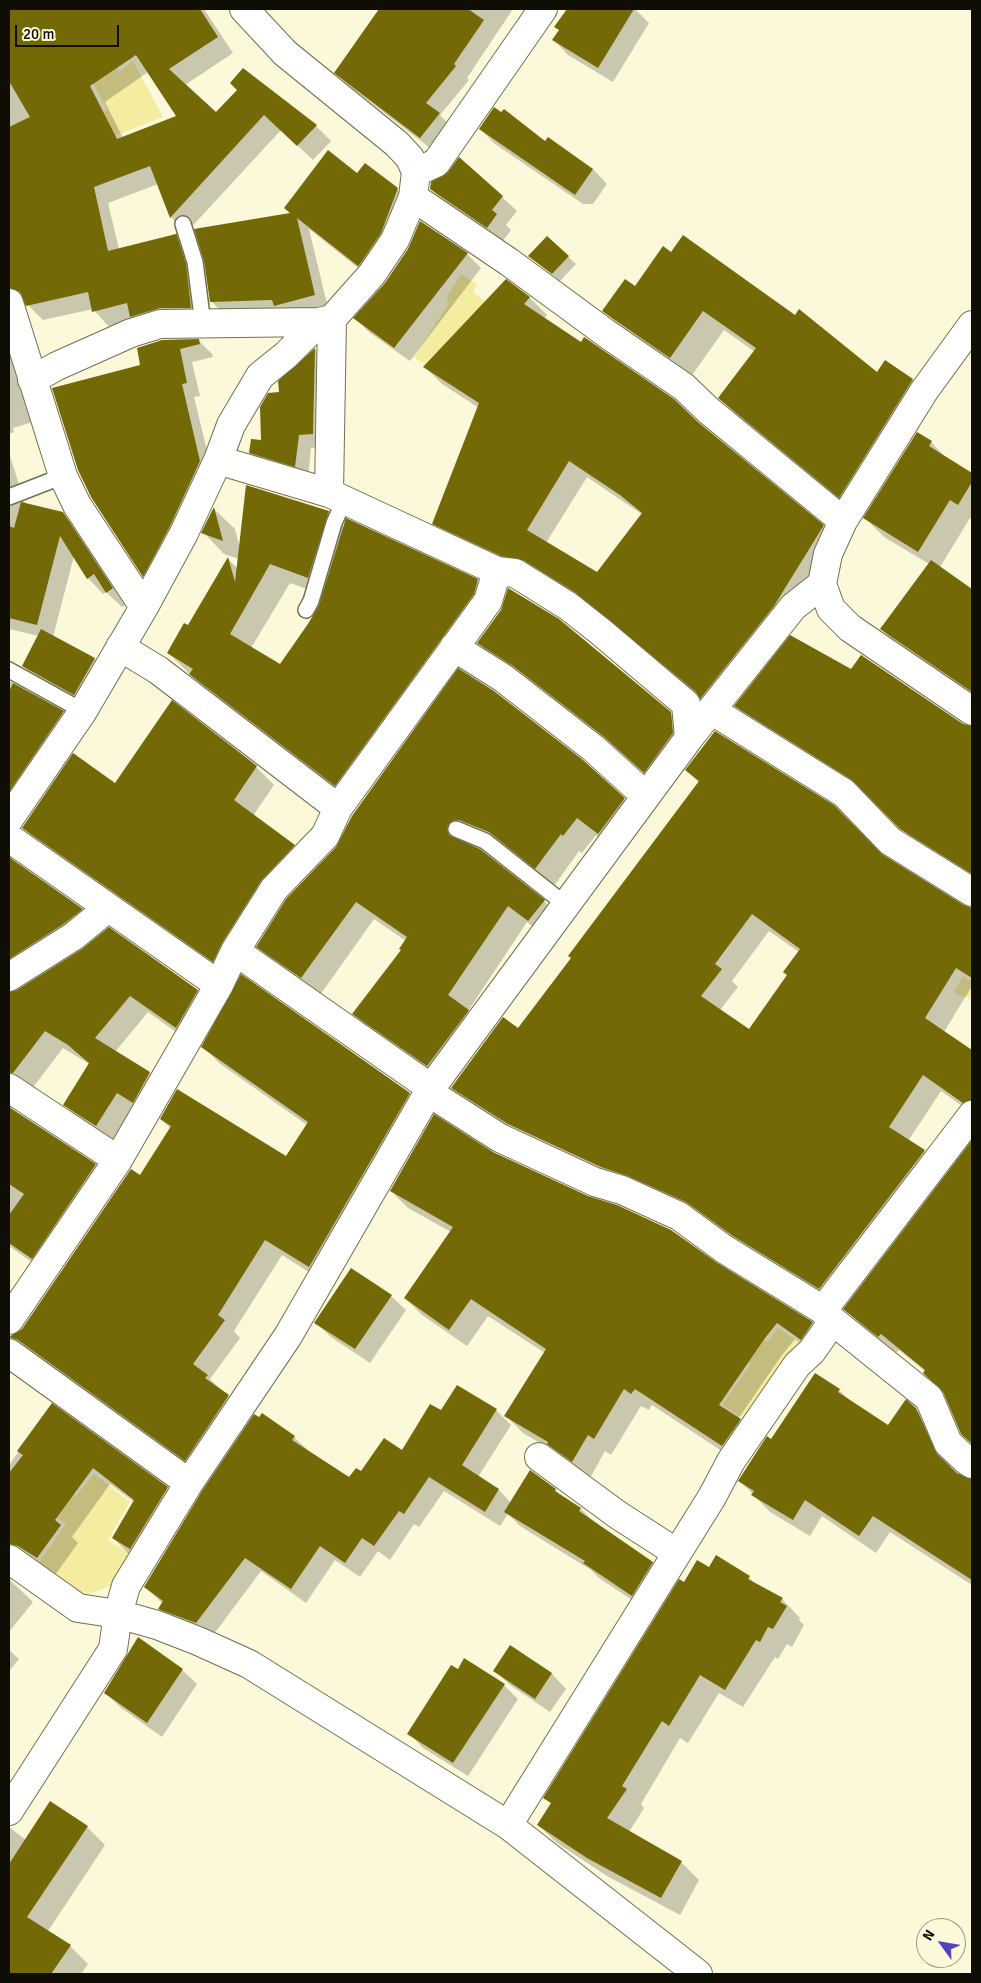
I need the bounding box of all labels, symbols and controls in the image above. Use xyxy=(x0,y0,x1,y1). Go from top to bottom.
scale bar xyxy=(18,15,121,47)
text: 20 m xyxy=(23,25,54,43)
north arrow xyxy=(916,1918,966,1968)
text: N xyxy=(919,1927,938,1944)

